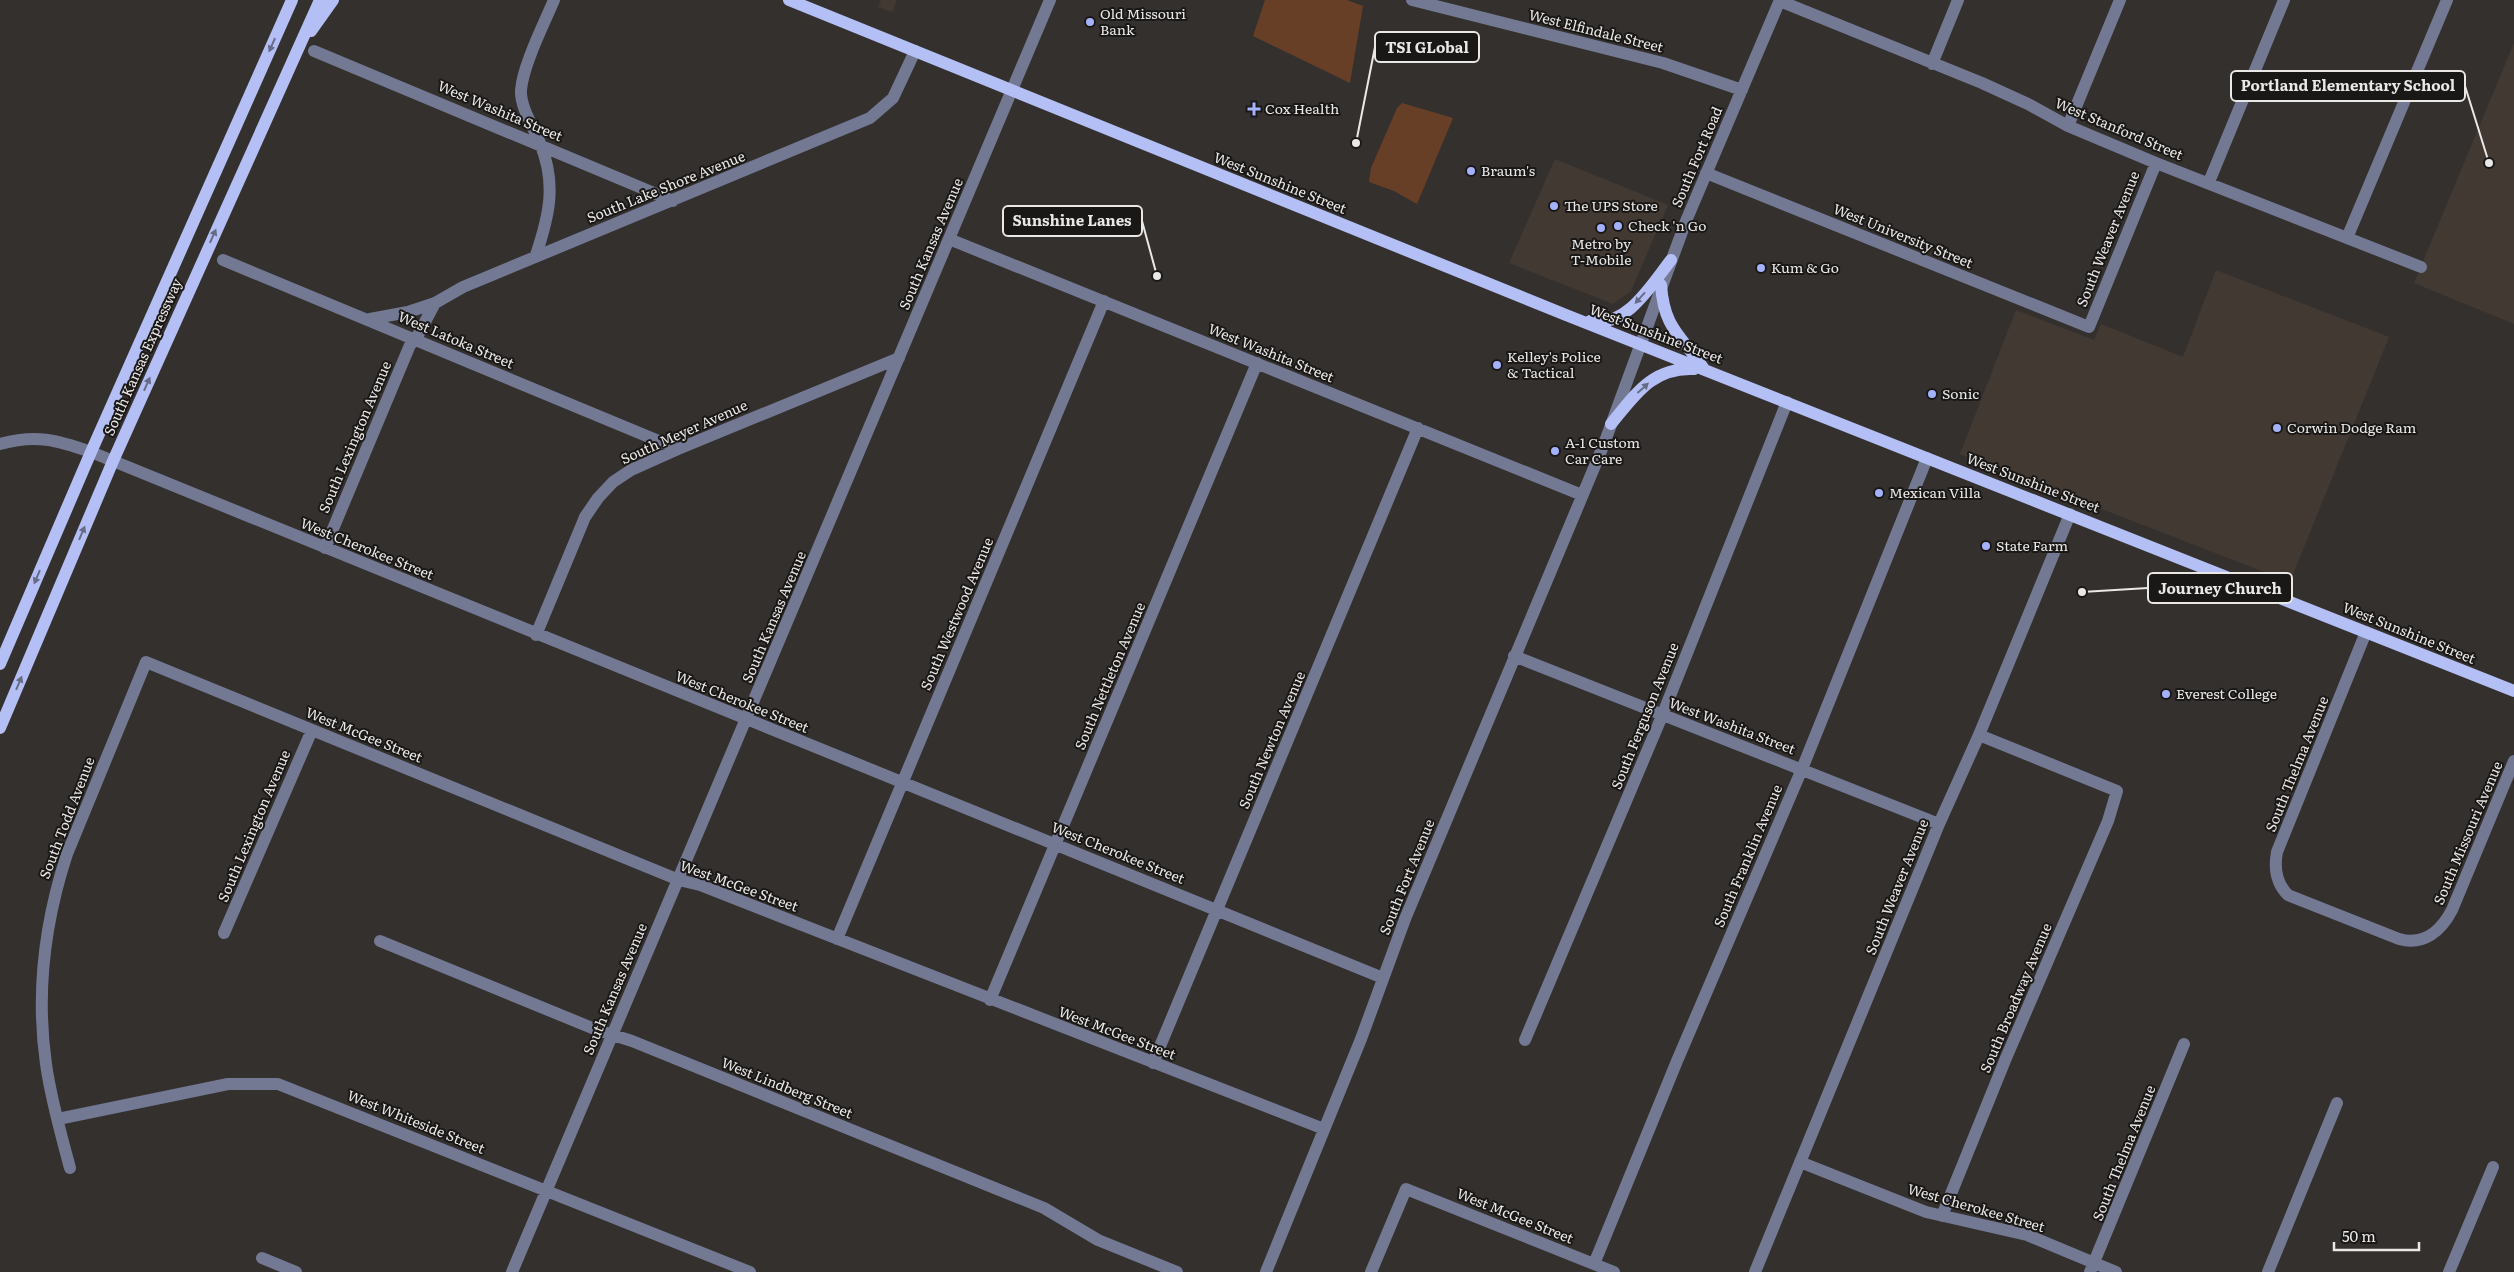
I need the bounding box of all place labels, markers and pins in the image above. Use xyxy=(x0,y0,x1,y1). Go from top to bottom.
place label: Old Missouri Bank xyxy=(1100,3,1186,39)
marker: Old Missouri Bank xyxy=(1084,16,1096,28)
callout: TSI GLobal xyxy=(1375,32,1479,62)
callout: Portland Elementary School xyxy=(2231,71,2465,101)
place label: Cox Health xyxy=(1265,98,1339,118)
marker: Cox Health xyxy=(1247,102,1261,116)
place label: Braum's xyxy=(1481,160,1535,180)
marker: Braum's xyxy=(1465,165,1477,177)
place label: The UPS Store xyxy=(1564,195,1658,215)
marker: The UPS Store xyxy=(1548,200,1560,212)
callout: Sunshine Lanes xyxy=(1003,206,1142,236)
place label: Check 'n Go xyxy=(1628,215,1706,235)
marker: Check 'n Go xyxy=(1612,220,1624,232)
marker: Metro by T-Mobile xyxy=(1595,222,1607,234)
place label: Metro by T-Mobile xyxy=(1571,233,1632,269)
place label: Kum & Go xyxy=(1771,257,1839,277)
marker: Kum & Go xyxy=(1755,262,1767,274)
place label: Kelley's Police & Tactical xyxy=(1507,346,1601,382)
marker: Kelley's Police & Tactical xyxy=(1491,359,1503,371)
place label: Sonic xyxy=(1942,383,1979,403)
marker: Sonic xyxy=(1926,388,1938,400)
place label: Corwin Dodge Ram xyxy=(2287,417,2417,437)
marker: Corwin Dodge Ram xyxy=(2271,422,2283,434)
place label: A-1 Custom Car Care xyxy=(1565,432,1641,468)
marker: A-1 Custom Car Care xyxy=(1549,445,1561,457)
place label: Mexican Villa xyxy=(1889,482,1981,502)
marker: Mexican Villa xyxy=(1873,487,1885,499)
place label: State Farm xyxy=(1996,535,2069,555)
marker: State Farm xyxy=(1980,540,1992,552)
callout: Journey Church xyxy=(2148,573,2292,603)
place label: Everest College xyxy=(2176,683,2277,703)
marker: Everest College xyxy=(2160,688,2172,700)

